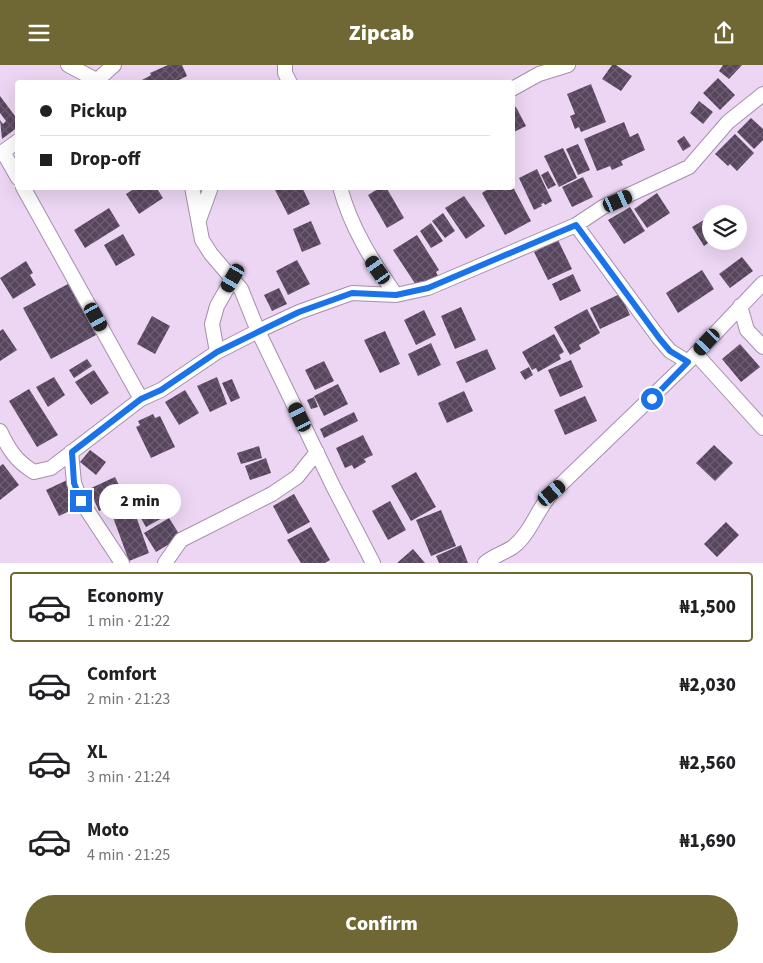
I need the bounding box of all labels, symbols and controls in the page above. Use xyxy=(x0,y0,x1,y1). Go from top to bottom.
text: Zipcab xyxy=(349,17,414,49)
icon: menu xyxy=(25,19,53,47)
icon: share xyxy=(710,19,738,47)
text: Pickup xyxy=(70,98,127,125)
text: Drop-off xyxy=(70,146,140,173)
car xyxy=(601,188,634,214)
map controls xyxy=(702,205,747,250)
button: layers xyxy=(702,205,747,250)
car xyxy=(363,253,392,287)
car xyxy=(219,261,246,295)
car xyxy=(82,300,109,334)
car xyxy=(691,326,722,358)
route start xyxy=(641,388,663,410)
car xyxy=(286,400,313,434)
car xyxy=(535,478,568,508)
callout: 2 min xyxy=(98,483,181,519)
route end xyxy=(70,490,92,512)
text: 2 min xyxy=(120,490,160,512)
text: Economy xyxy=(87,583,164,610)
icon: car xyxy=(27,585,72,630)
text: ₦1,500 xyxy=(679,594,736,621)
text: 1 min · 21:22 xyxy=(87,610,170,632)
text: Comfort xyxy=(87,661,157,688)
icon: car xyxy=(27,663,72,708)
text: ₦2,030 xyxy=(679,672,736,699)
text: 2 min · 21:23 xyxy=(87,688,170,710)
text: XL xyxy=(87,739,108,766)
icon: car xyxy=(27,741,72,786)
text: ₦2,560 xyxy=(679,750,736,777)
text: 3 min · 21:24 xyxy=(87,766,170,788)
text: Moto xyxy=(87,817,129,844)
icon: car xyxy=(27,819,72,864)
text: ₦1,690 xyxy=(679,828,736,855)
text: 4 min · 21:25 xyxy=(87,844,170,866)
button: Confirm xyxy=(25,895,738,953)

